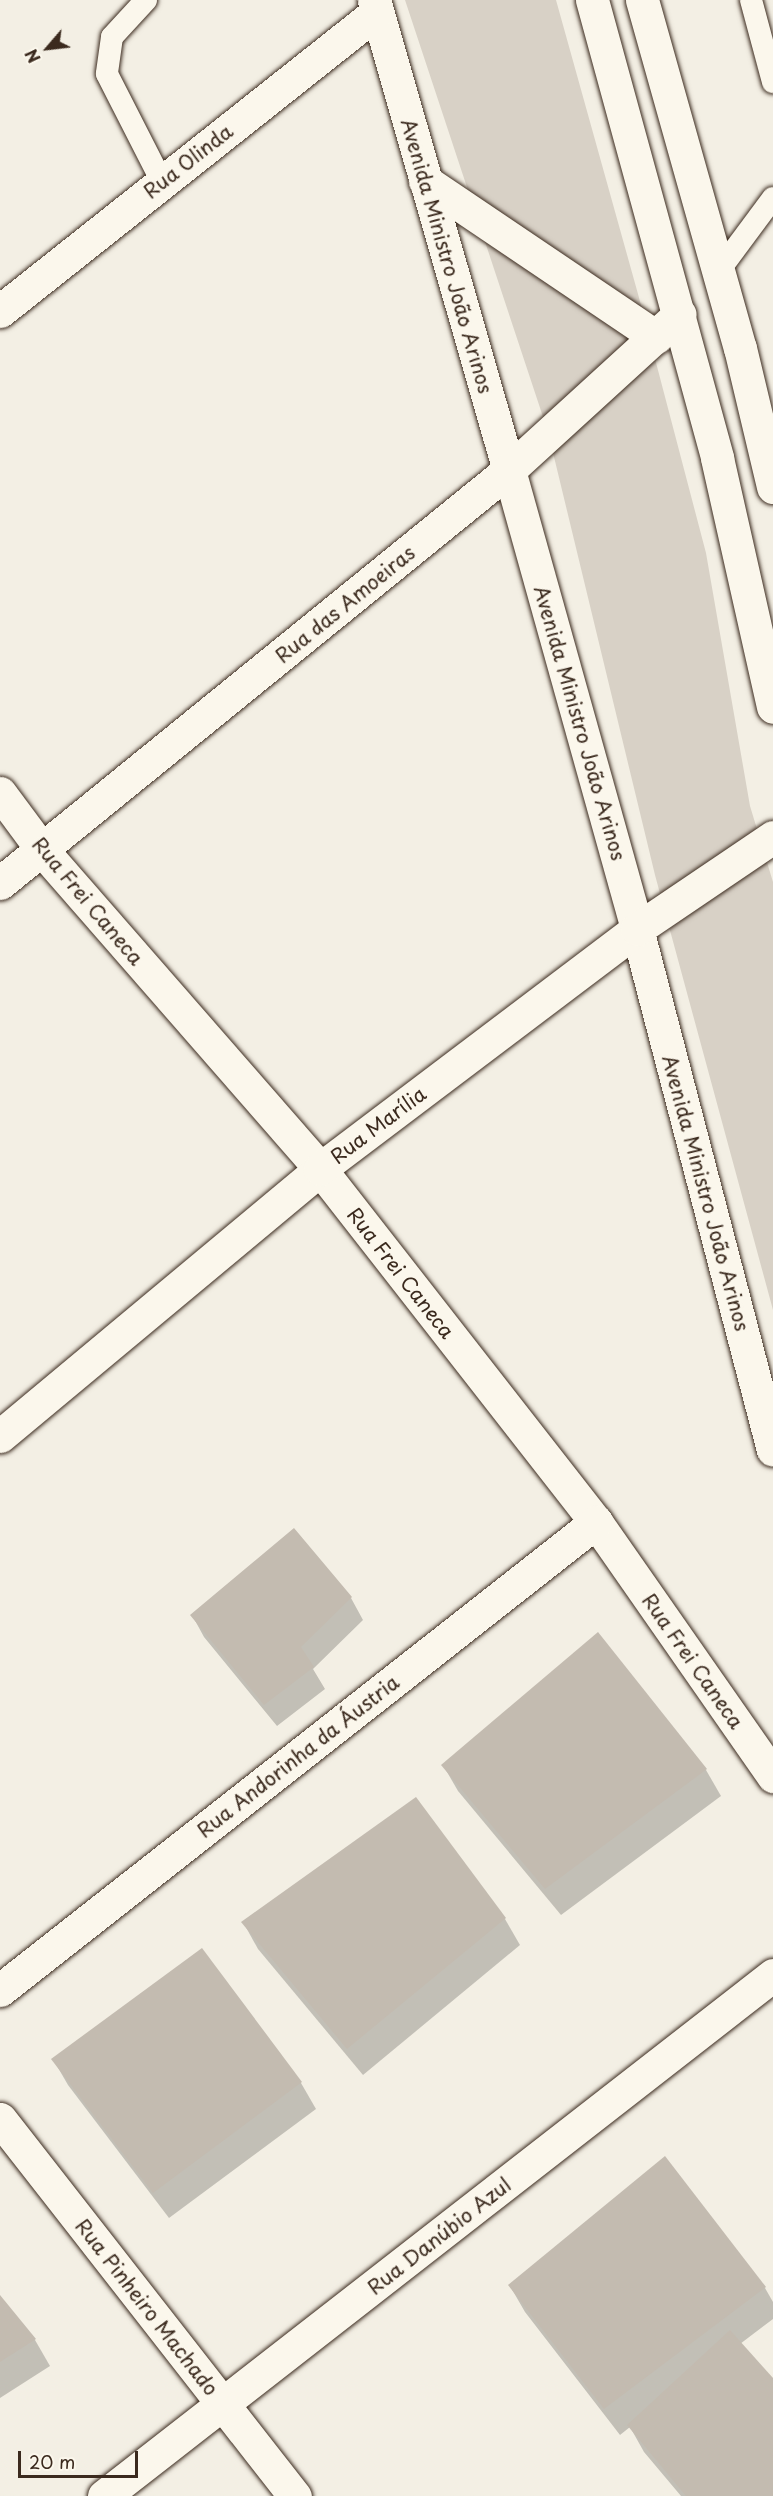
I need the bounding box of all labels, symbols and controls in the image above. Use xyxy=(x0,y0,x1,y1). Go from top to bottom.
north arrow xyxy=(18,18,78,78)
text: N xyxy=(19,45,46,68)
street label: Avenida Ministro João Arinos xyxy=(396,116,498,396)
street label: Rua Olinda xyxy=(138,118,238,204)
street label: Rua das Amoeiras xyxy=(269,540,421,668)
street label: Avenida Ministro João Arinos xyxy=(529,583,631,863)
street label: Rua Frei Caneca xyxy=(27,832,149,970)
street label: Avenida Ministro João Arinos xyxy=(658,1052,754,1334)
street label: Rua Marília xyxy=(325,1081,431,1169)
street label: Rua Frei Caneca xyxy=(342,1202,460,1344)
street label: Rua Frei Caneca xyxy=(637,1588,749,1734)
street label: Rua Andorinha da Áustria xyxy=(191,1669,405,1843)
street label: Rua Danúbio Azul xyxy=(363,2173,515,2299)
street label: Rua Pinheiro Machado xyxy=(71,2214,223,2400)
scale bar xyxy=(21,2439,141,2477)
text: 20 m xyxy=(29,2448,75,2475)

